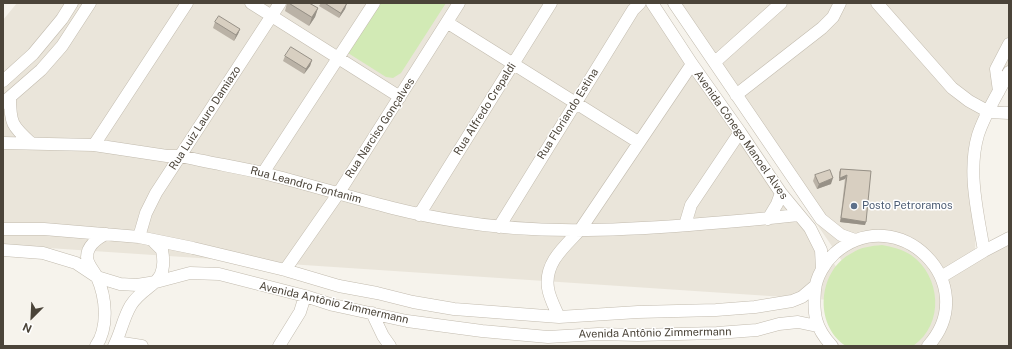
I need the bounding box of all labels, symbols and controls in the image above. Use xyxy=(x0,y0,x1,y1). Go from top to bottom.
street label: Rua Alfredo Crepaldi xyxy=(451,60,519,158)
street label: Rua Luiz Lauro Damiazo xyxy=(166,64,244,172)
street label: Rua Floriando Estina xyxy=(535,66,601,162)
street label: Avenida Cônego Manoel Alves xyxy=(691,68,791,202)
street label: Rua Narciso Gonçalves xyxy=(343,75,417,181)
street label: Rua Leandro Fontanim xyxy=(249,164,363,206)
place label: Posto Petroramos xyxy=(862,199,953,213)
marker: Posto Petroramos xyxy=(849,201,859,211)
street label: Avenida Antônio Zimmermann xyxy=(258,279,410,327)
north arrow xyxy=(12,297,52,337)
text: N xyxy=(21,321,33,335)
street label: Avenida Antônio Zimmermann xyxy=(578,325,732,341)

